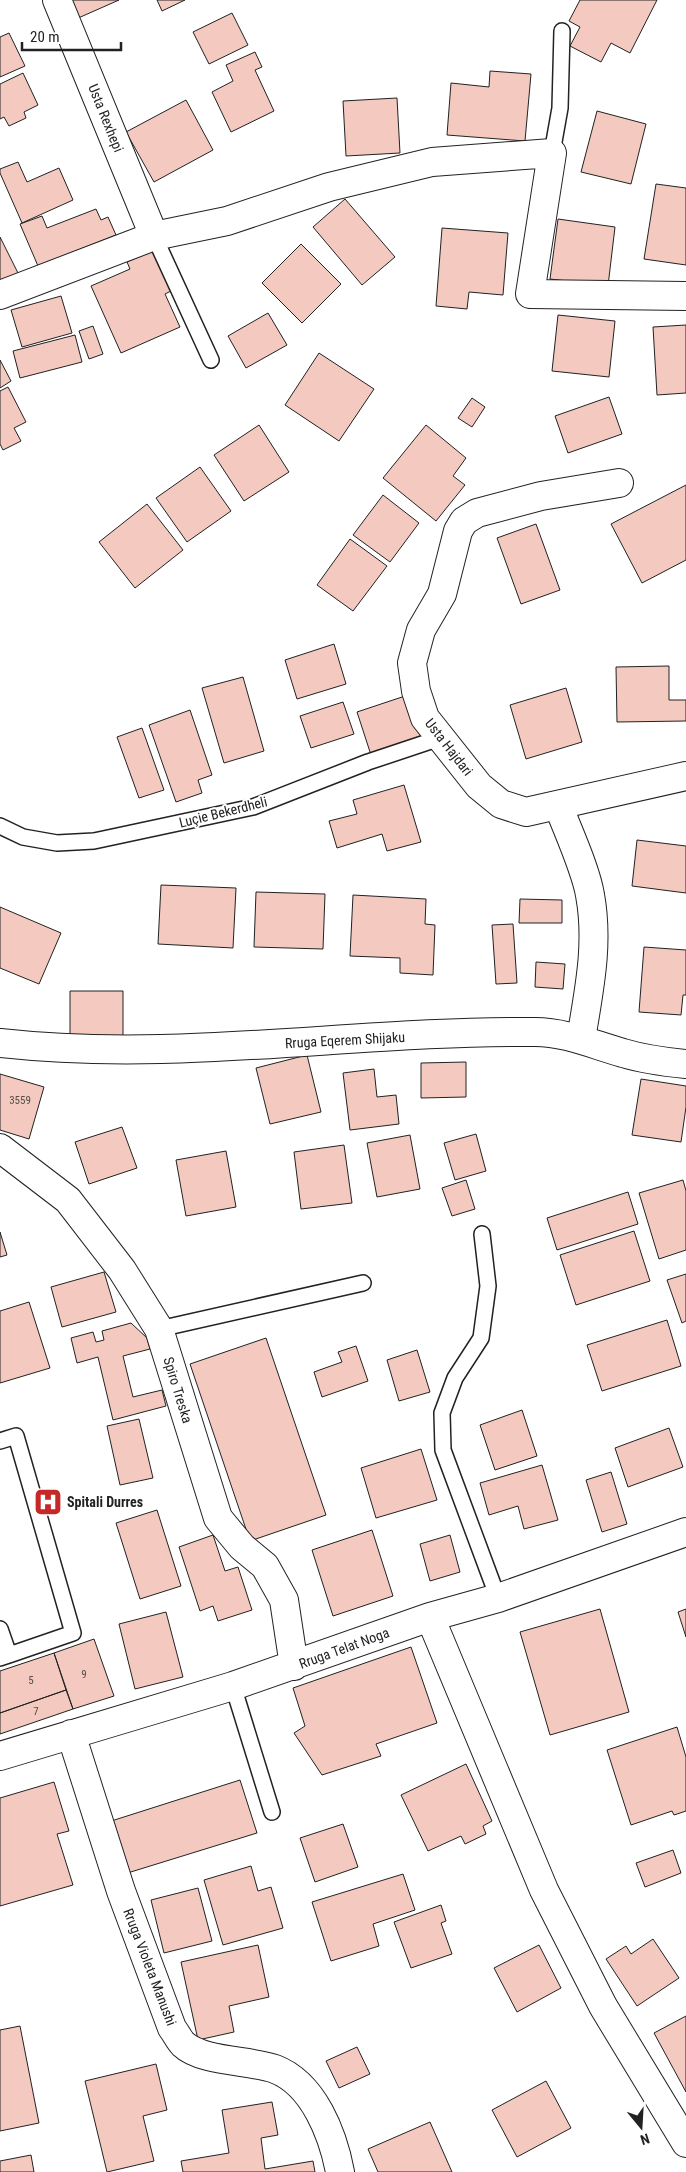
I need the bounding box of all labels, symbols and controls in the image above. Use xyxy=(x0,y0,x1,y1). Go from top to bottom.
scale bar xyxy=(22,20,121,52)
text: 20 m xyxy=(30,28,60,46)
street label: Usta Rexhepi xyxy=(85,82,127,154)
street label: Usta Hajdari xyxy=(422,715,476,779)
street label: Luçie Bekerdheli xyxy=(177,793,269,831)
street label: Rruga Eqerem Shijaku xyxy=(285,1029,405,1051)
house number: 3559 xyxy=(9,1094,31,1107)
street label: Spiro Treska xyxy=(160,1355,196,1425)
hospital icon: Spitali Durres xyxy=(33,1487,63,1517)
place label: Spitali Durres xyxy=(67,1494,143,1510)
street label: Rruga Telat Noga xyxy=(297,1624,391,1672)
house number: 9 xyxy=(81,1668,87,1681)
house number: 5 xyxy=(28,1674,34,1687)
house number: 7 xyxy=(33,1705,39,1718)
street label: Rruga Violeta Manushi xyxy=(120,1906,180,2028)
north arrow xyxy=(616,2102,666,2152)
text: N xyxy=(638,2130,652,2148)

